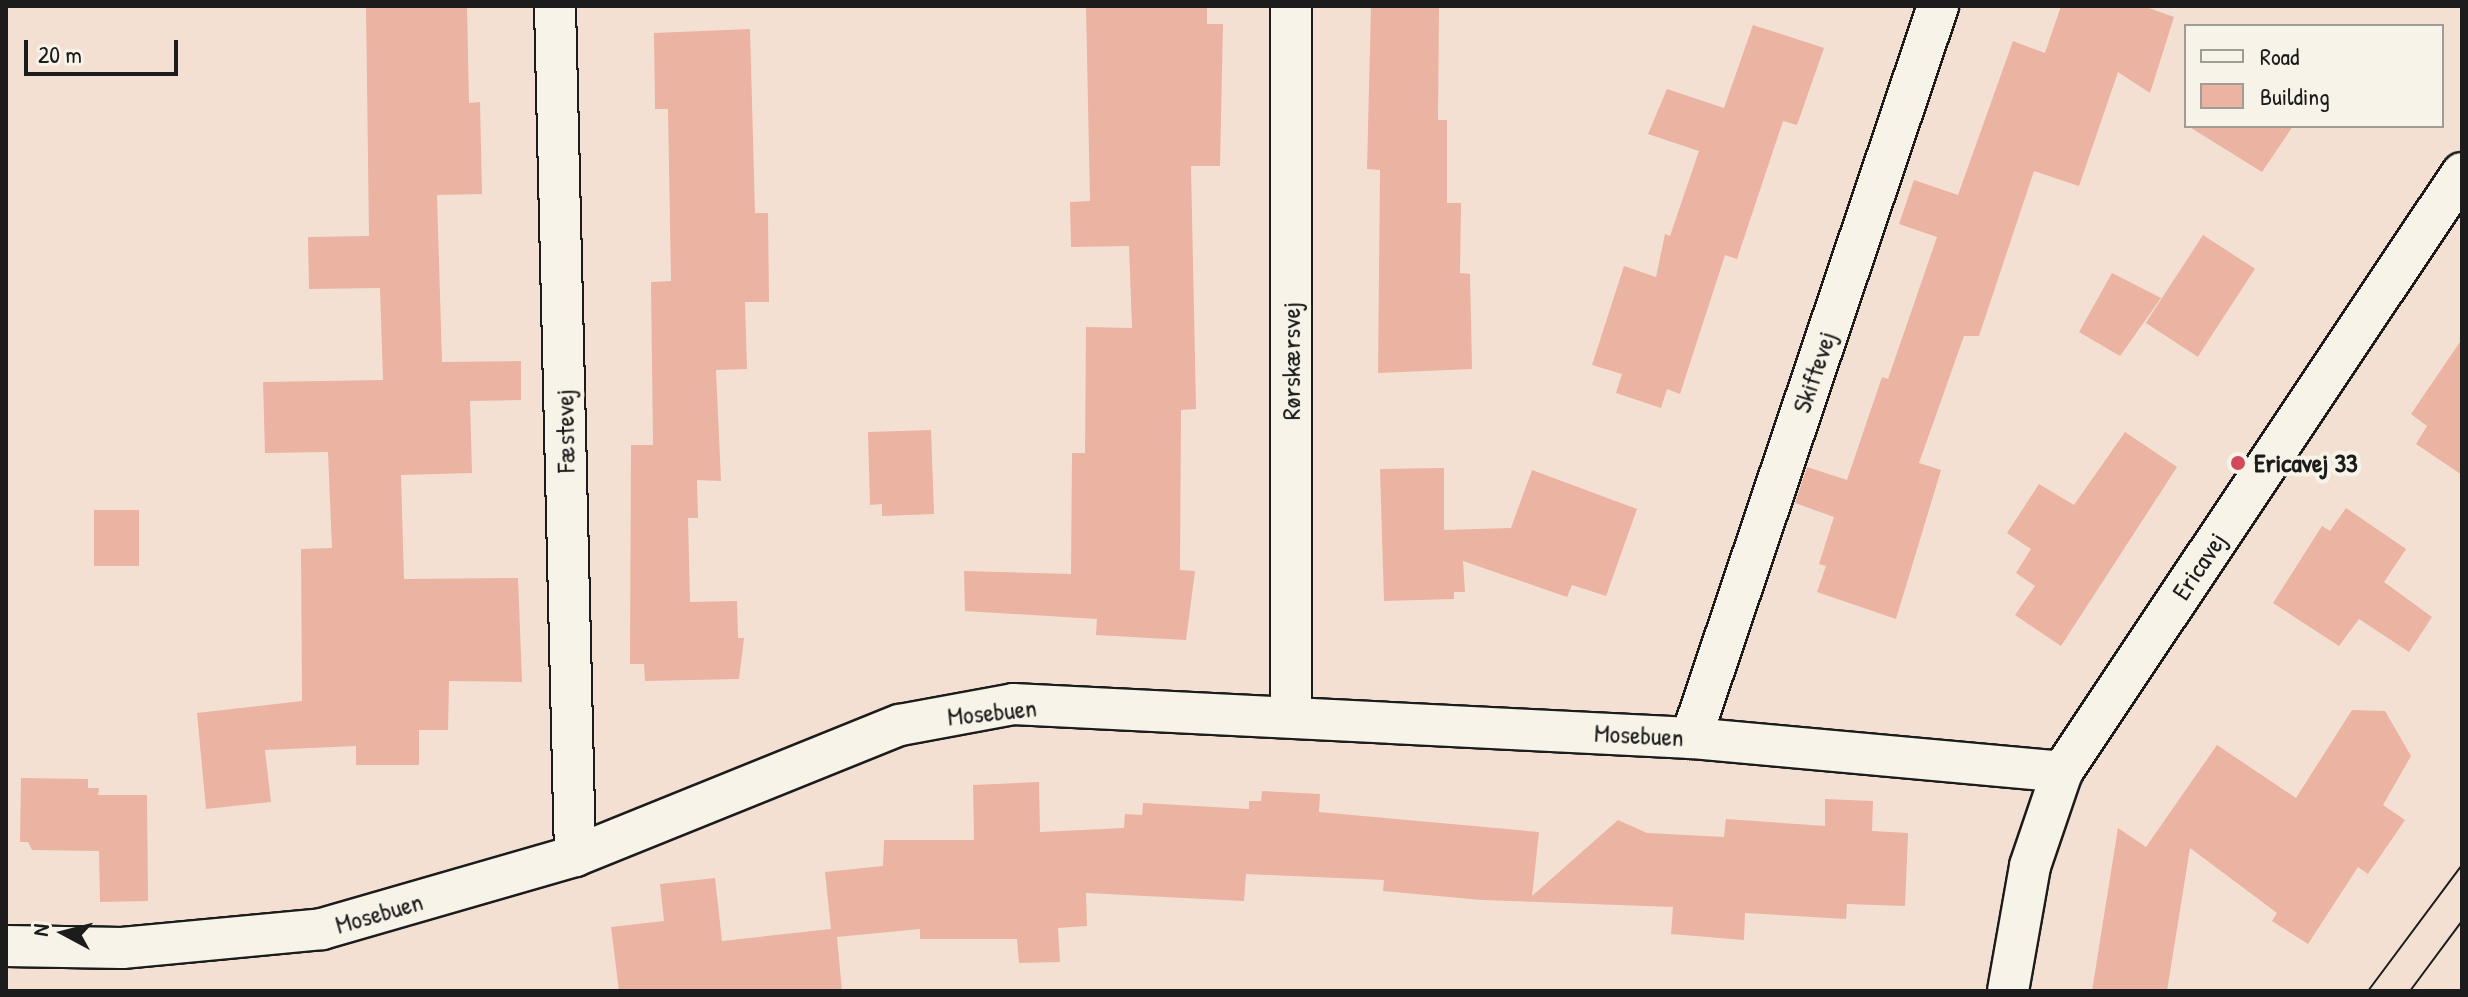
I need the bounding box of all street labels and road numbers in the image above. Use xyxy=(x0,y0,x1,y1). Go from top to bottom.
street label: Rørskærsvej xyxy=(1275,302,1307,420)
street label: Skiftevej xyxy=(1786,327,1842,417)
street label: Fæstevej xyxy=(549,389,581,473)
street label: Ericavej xyxy=(2165,526,2233,606)
street label: Mosebuen xyxy=(946,692,1038,732)
street label: Mosebuen xyxy=(1593,717,1685,753)
street label: Mosebuen xyxy=(332,886,426,940)

